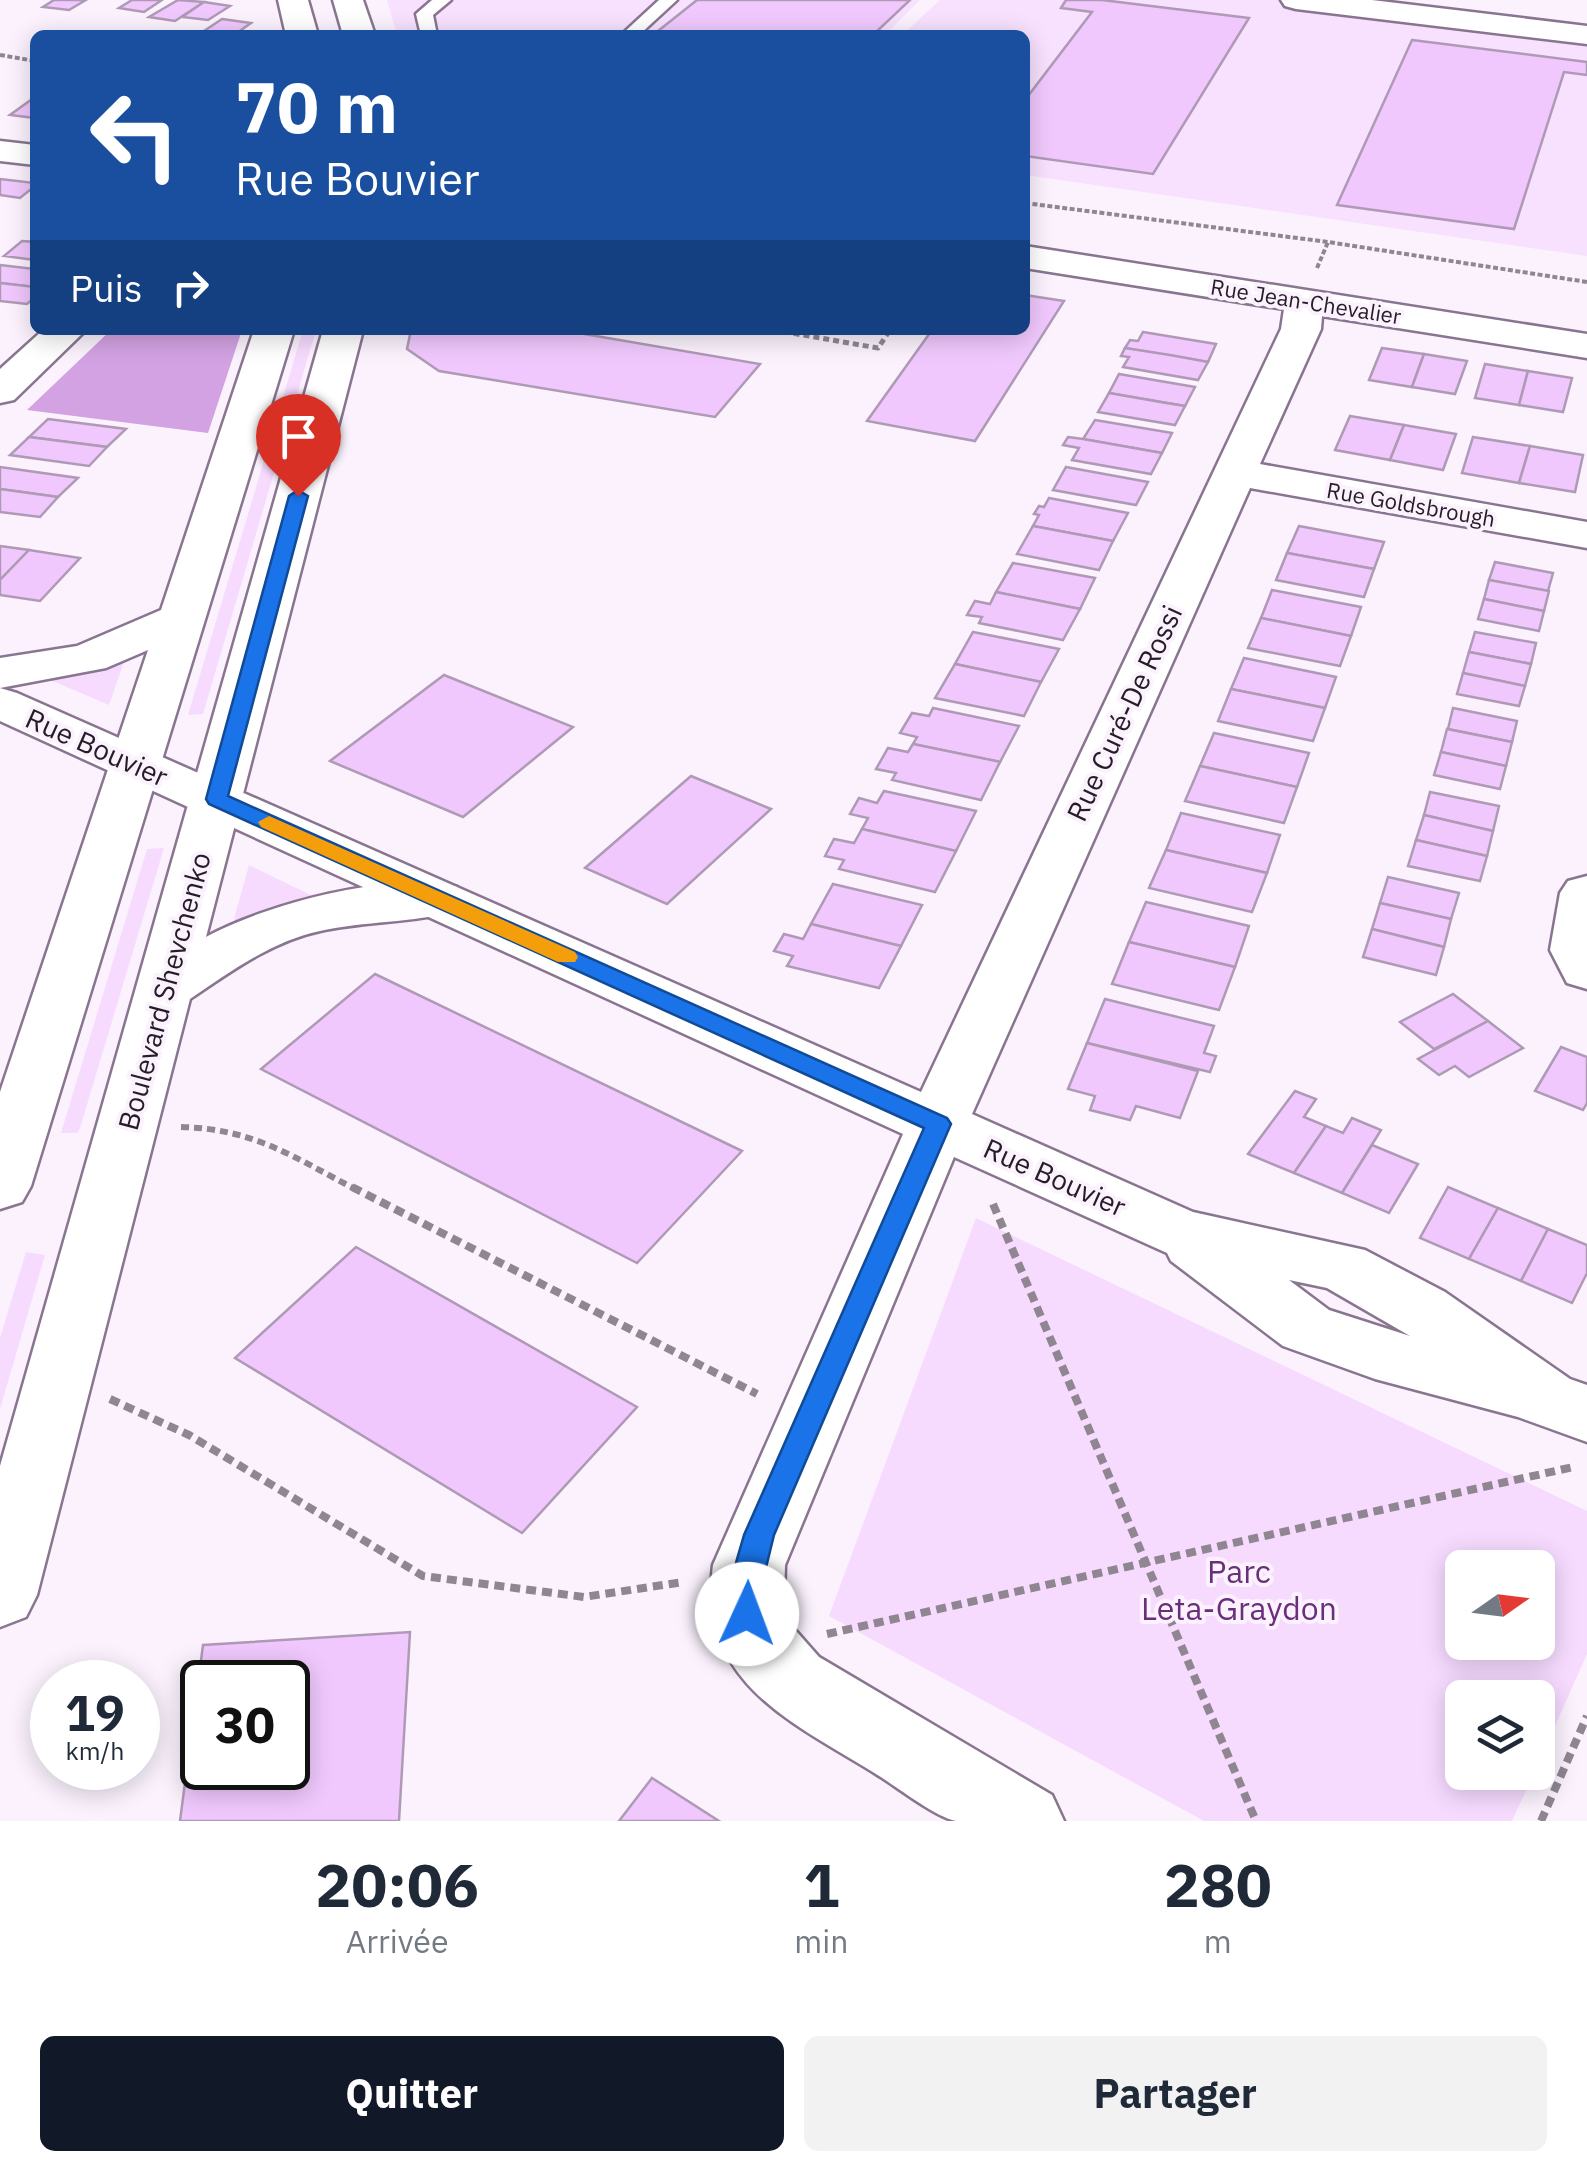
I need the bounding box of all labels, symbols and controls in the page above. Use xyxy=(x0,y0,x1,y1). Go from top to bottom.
text: 70 m xyxy=(235,61,398,152)
icon: left xyxy=(70,70,200,200)
text: Rue Bouvier xyxy=(235,149,479,207)
icon: right xyxy=(163,260,218,315)
text: Puis xyxy=(70,263,143,312)
street label: Rue Jean-Chevalier xyxy=(1209,272,1403,330)
pin xyxy=(256,394,341,497)
icon: arrive xyxy=(271,409,326,464)
street label: Rue Goldsbrough xyxy=(1324,475,1498,533)
street label: Rue Curé-De Rossi xyxy=(1058,599,1190,827)
street label: Rue Bouvier xyxy=(20,699,174,795)
street label: Boulevard Shevchenko xyxy=(109,848,219,1134)
street label: Rue Bouvier xyxy=(978,1129,1132,1225)
park label: Parc Leta-Graydon xyxy=(1141,1550,1337,1629)
north arrow xyxy=(1445,1550,1555,1660)
map controls xyxy=(1445,1550,1555,1790)
position arrow xyxy=(695,1562,799,1666)
speed limit sign: 30 xyxy=(180,1660,310,1790)
text: 19 xyxy=(65,1680,125,1745)
button: layers xyxy=(1445,1680,1555,1790)
text: km/h xyxy=(66,1734,124,1767)
text: 20:06 xyxy=(315,1845,479,1924)
text: 1 xyxy=(803,1845,839,1924)
text: 280 xyxy=(1164,1845,1272,1924)
text: Arrivée xyxy=(346,1920,448,1962)
text: min xyxy=(794,1920,848,1962)
text: m xyxy=(1204,1920,1232,1962)
button: Quitter xyxy=(40,2036,784,2151)
button: Partager xyxy=(804,2036,1547,2151)

